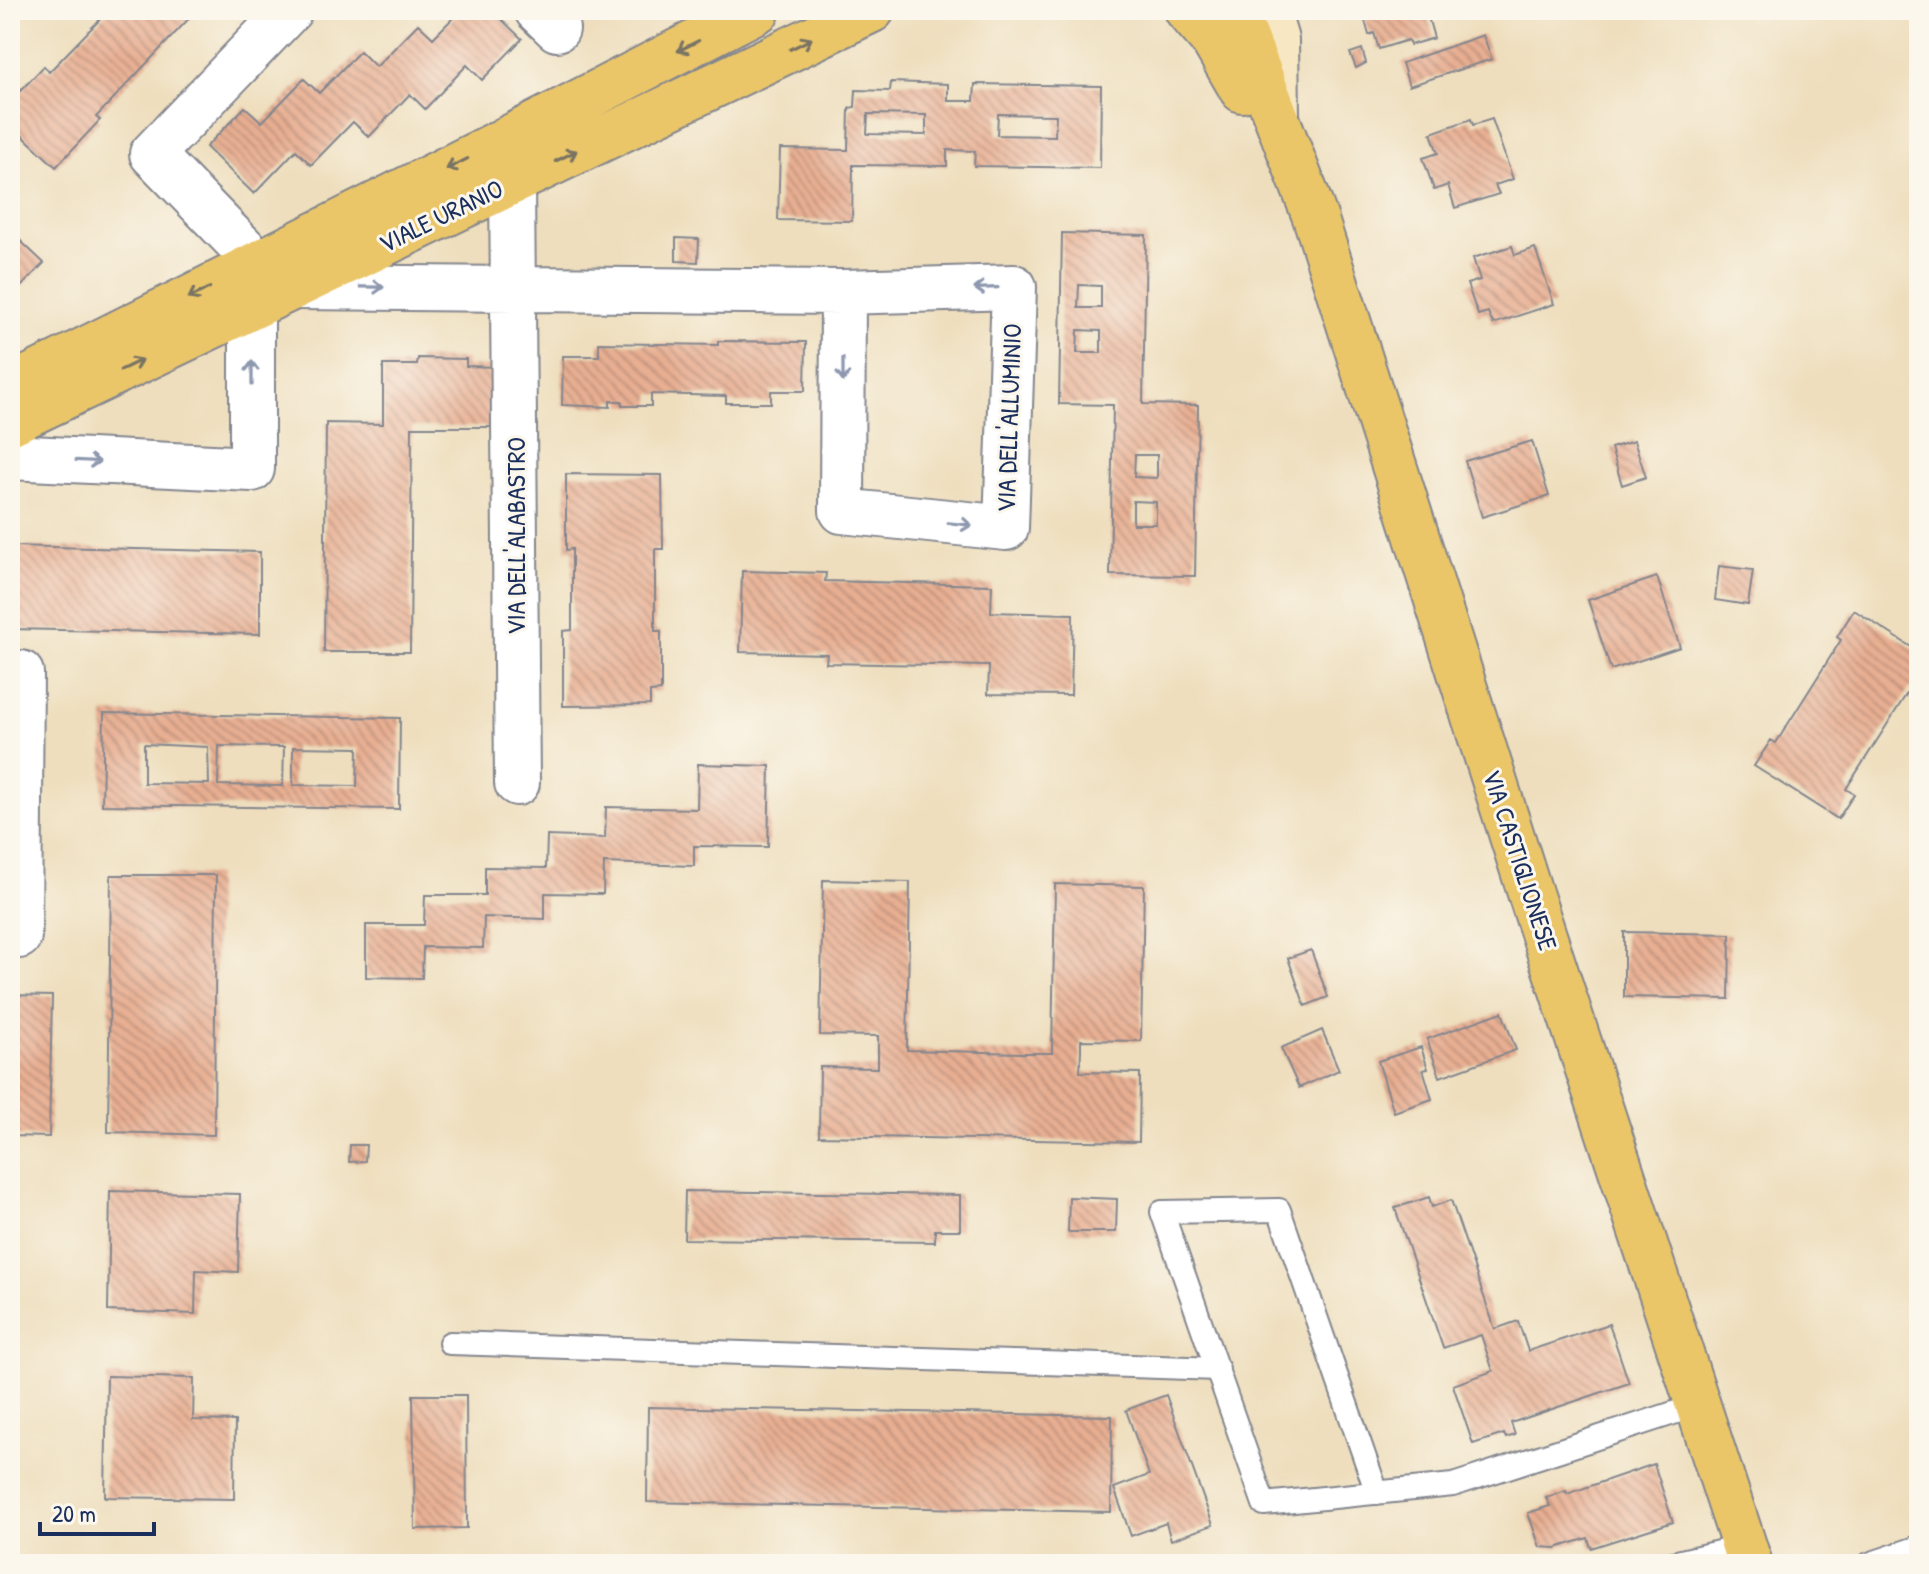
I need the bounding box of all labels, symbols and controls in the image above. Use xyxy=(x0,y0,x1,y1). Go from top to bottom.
one-way arrow xyxy=(788,36,812,51)
one-way arrow xyxy=(677,38,701,54)
one-way arrow xyxy=(554,148,578,163)
one-way arrow xyxy=(445,156,469,172)
street label: VIALE URANIO xyxy=(373,171,509,261)
one-way arrow xyxy=(358,280,385,295)
one-way arrow xyxy=(973,280,1000,295)
one-way arrow xyxy=(188,285,212,301)
street label: VIA DELL'ALLUMINIO xyxy=(988,323,1029,513)
one-way arrow xyxy=(835,356,851,383)
one-way arrow xyxy=(118,357,142,372)
one-way arrow xyxy=(244,360,260,387)
street label: VIA DELL'ALABASTRO xyxy=(498,437,533,635)
one-way arrow xyxy=(74,454,101,469)
one-way arrow xyxy=(946,516,973,531)
street label: VIA CASTIGLIONESE xyxy=(1475,765,1566,955)
scale bar xyxy=(40,1486,154,1536)
text: 20 m xyxy=(52,1497,96,1529)

